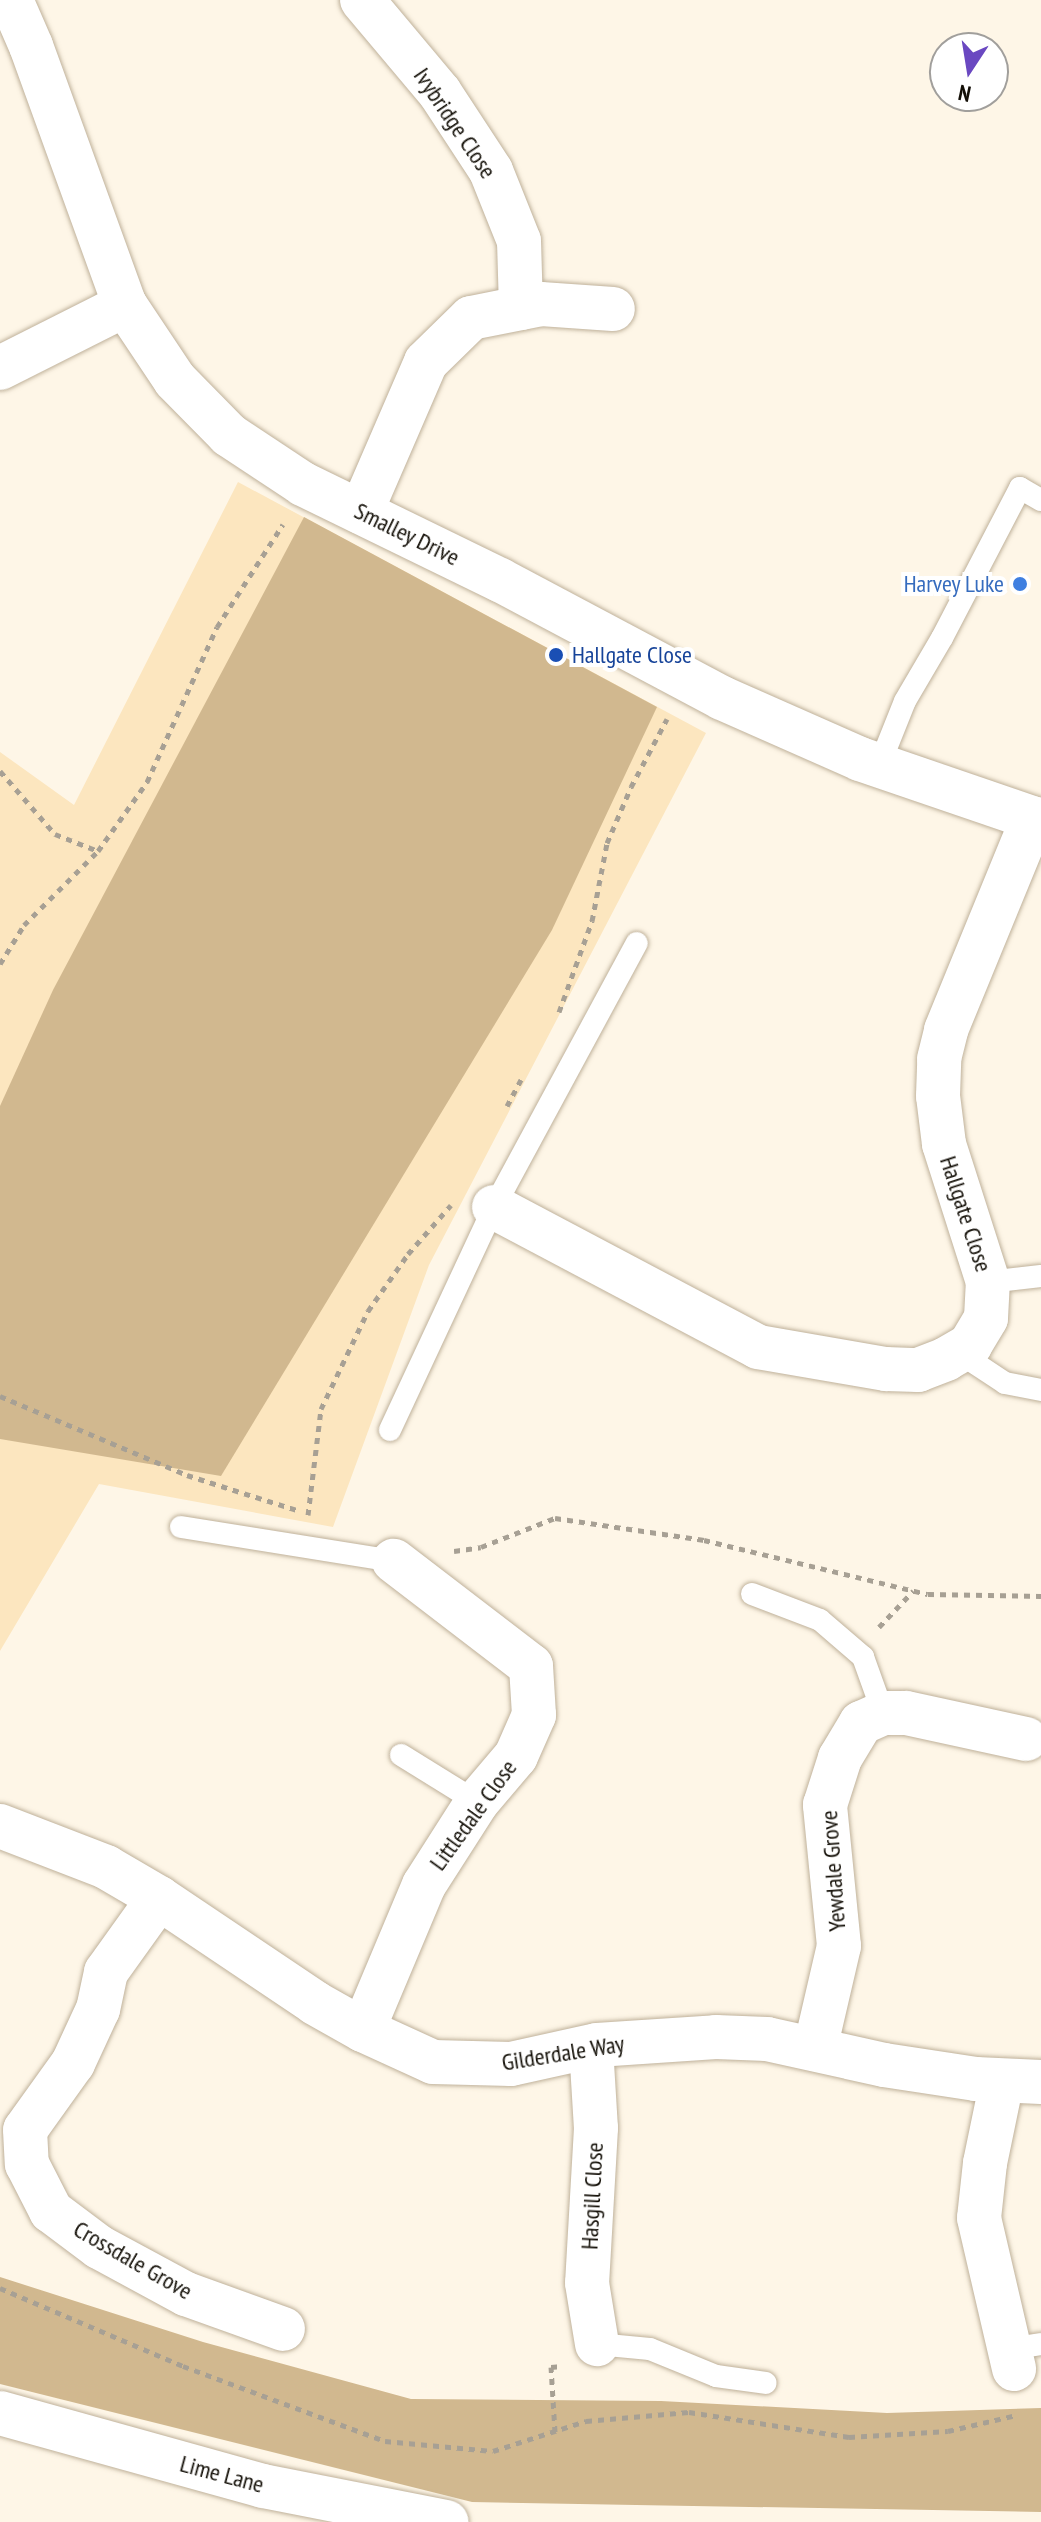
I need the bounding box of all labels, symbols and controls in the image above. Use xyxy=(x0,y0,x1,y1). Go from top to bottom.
north arrow xyxy=(929,32,1009,112)
street label: Ivybridge Close xyxy=(408,62,502,184)
text: N xyxy=(956,79,973,108)
street label: Smalley Drive xyxy=(349,496,465,572)
place label: Harvey Luke xyxy=(903,570,1004,598)
marker: Harvey Luke xyxy=(1011,575,1029,593)
place label: Hallgate Close xyxy=(572,641,692,669)
marker: Hallgate Close xyxy=(547,646,565,664)
street label: Hallgate Close xyxy=(934,1152,998,1276)
street label: Littledale Close xyxy=(423,1754,523,1876)
street label: Yewdale Grove xyxy=(814,1809,852,1933)
street label: Gilderdale Way xyxy=(500,2029,626,2077)
street label: Hasgill Close xyxy=(575,2142,609,2250)
street label: Crossdale Grove xyxy=(69,2214,197,2306)
street label: Lime Lane xyxy=(177,2449,267,2499)

